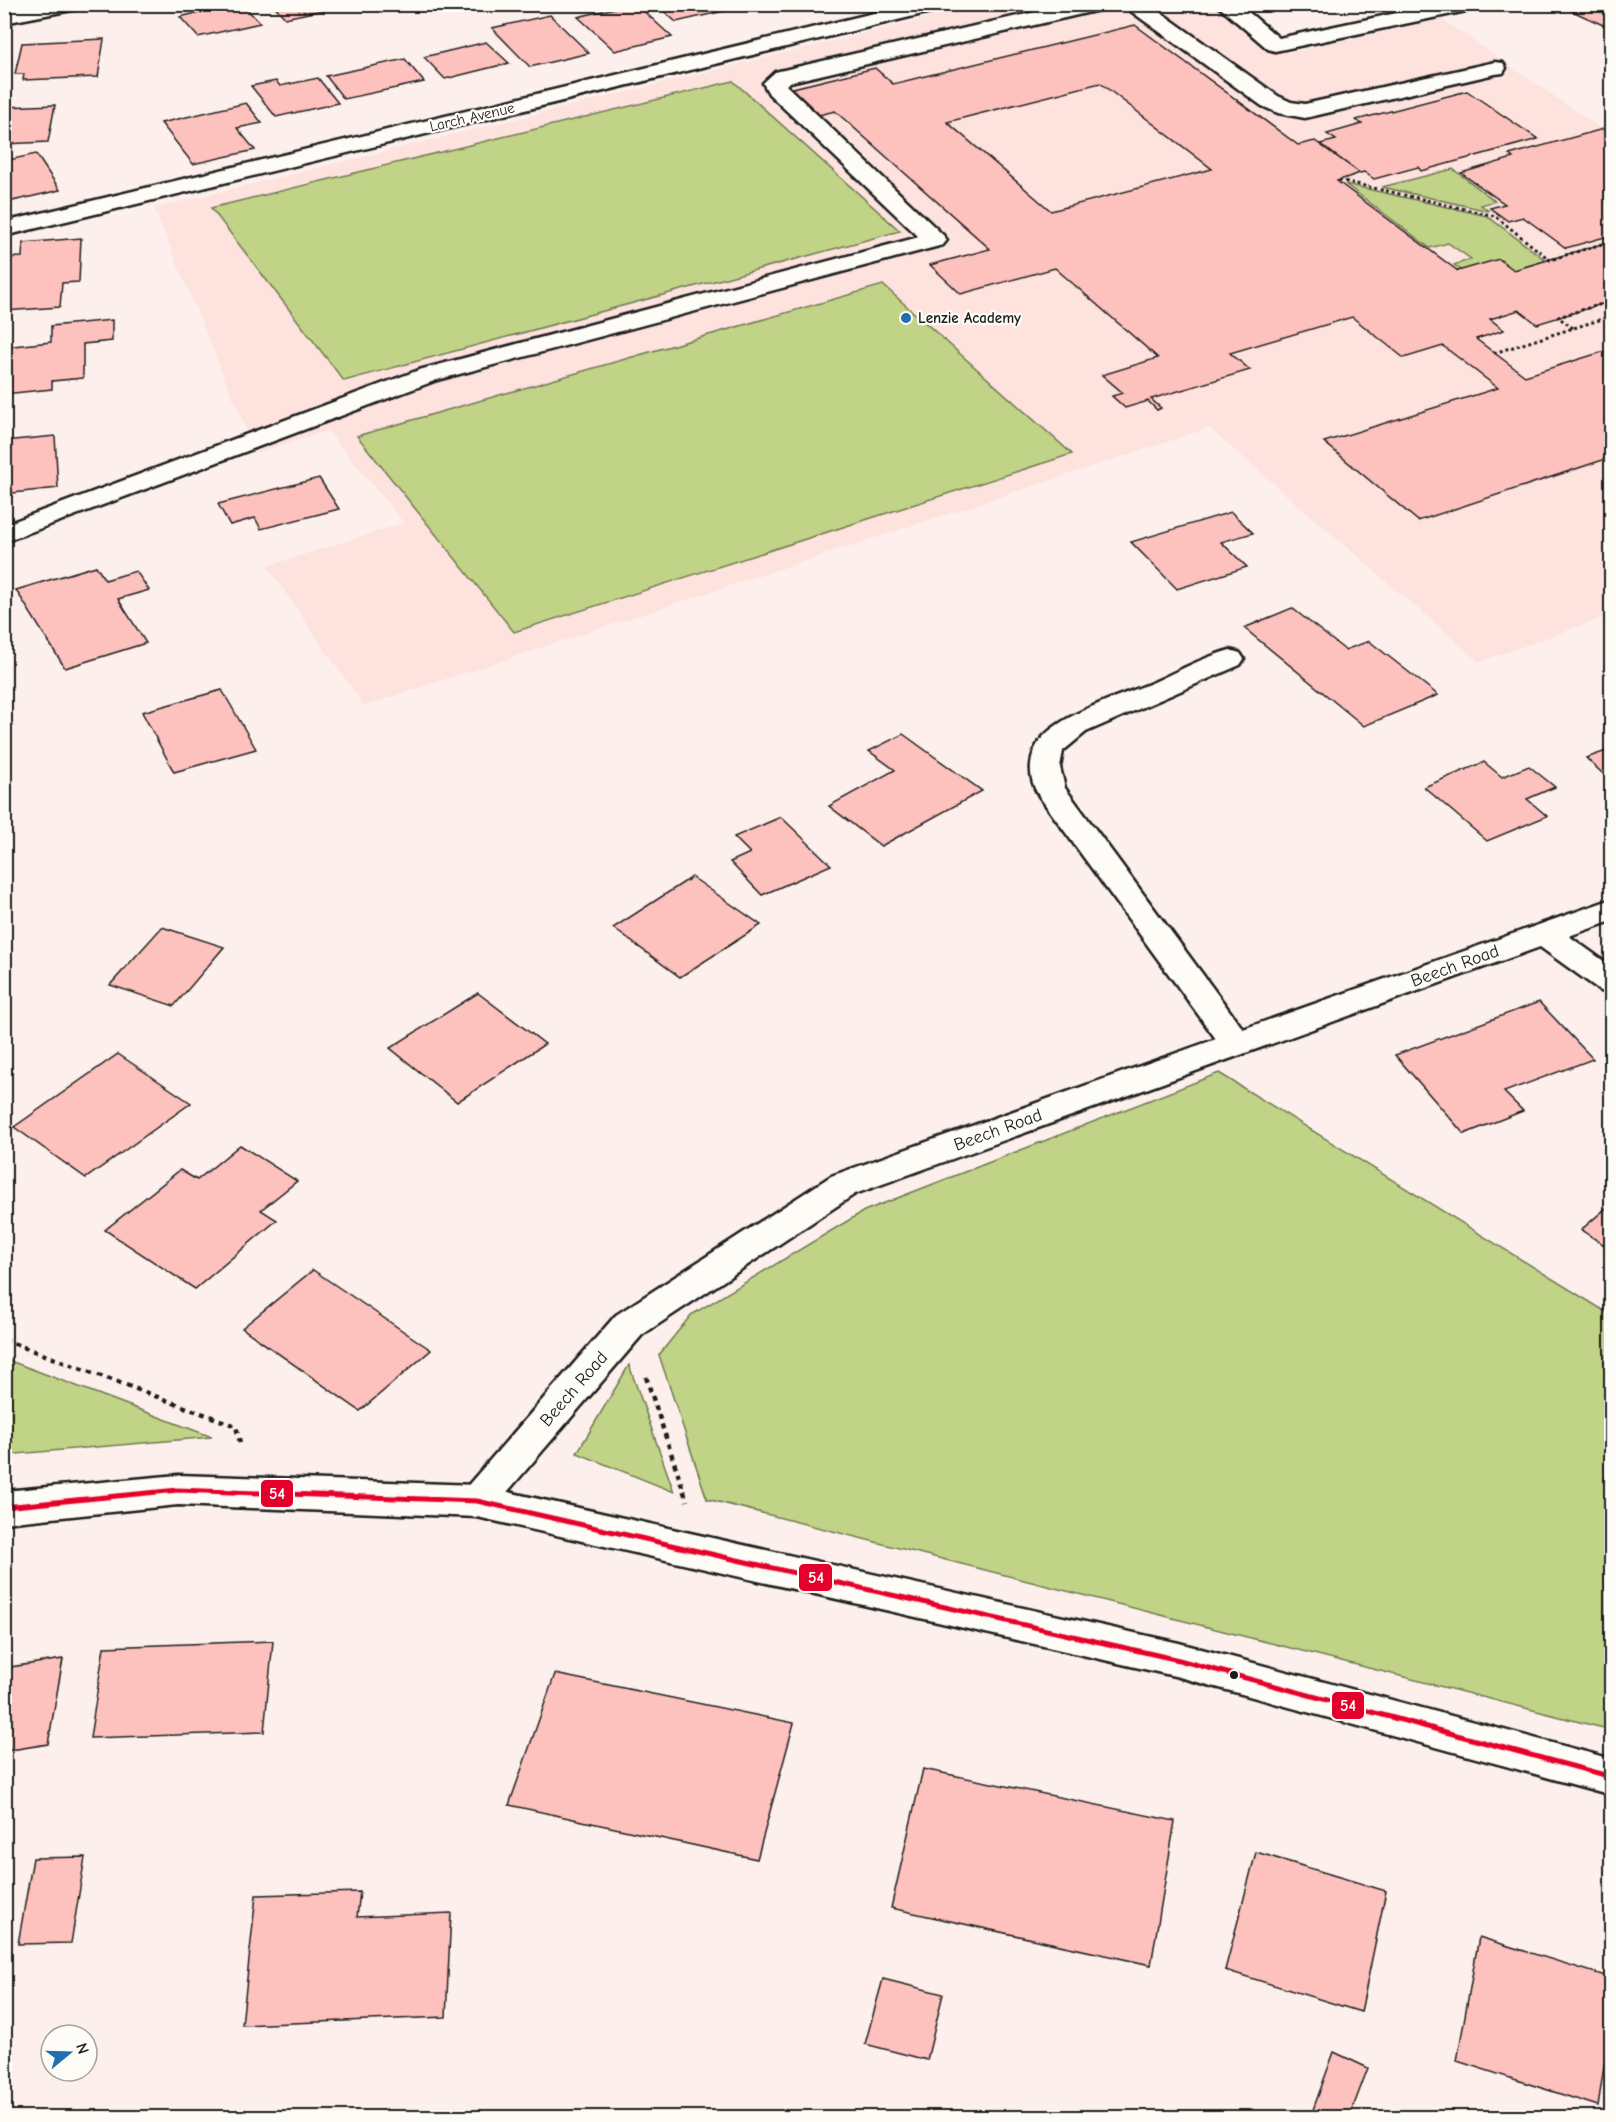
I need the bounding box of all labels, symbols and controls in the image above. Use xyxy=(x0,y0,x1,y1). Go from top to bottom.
street label: Larch Avenue xyxy=(428,98,517,135)
place label: Lenzie Academy xyxy=(918,309,1021,327)
marker: Lenzie Academy xyxy=(899,311,913,325)
street label: Beech Road xyxy=(1408,940,1502,992)
street label: Beech Road xyxy=(951,1104,1045,1156)
street label: Beech Road xyxy=(536,1347,612,1431)
line badge: 54 xyxy=(260,1479,294,1508)
text: 54 xyxy=(269,1485,285,1503)
line badge: 54 xyxy=(798,1563,833,1592)
text: 54 xyxy=(808,1569,824,1587)
unlabelled marker xyxy=(1228,1669,1240,1681)
line badge: 54 xyxy=(1331,1691,1365,1720)
text: 54 xyxy=(1340,1697,1356,1715)
north arrow xyxy=(39,2023,99,2083)
text: N xyxy=(72,2041,92,2056)

